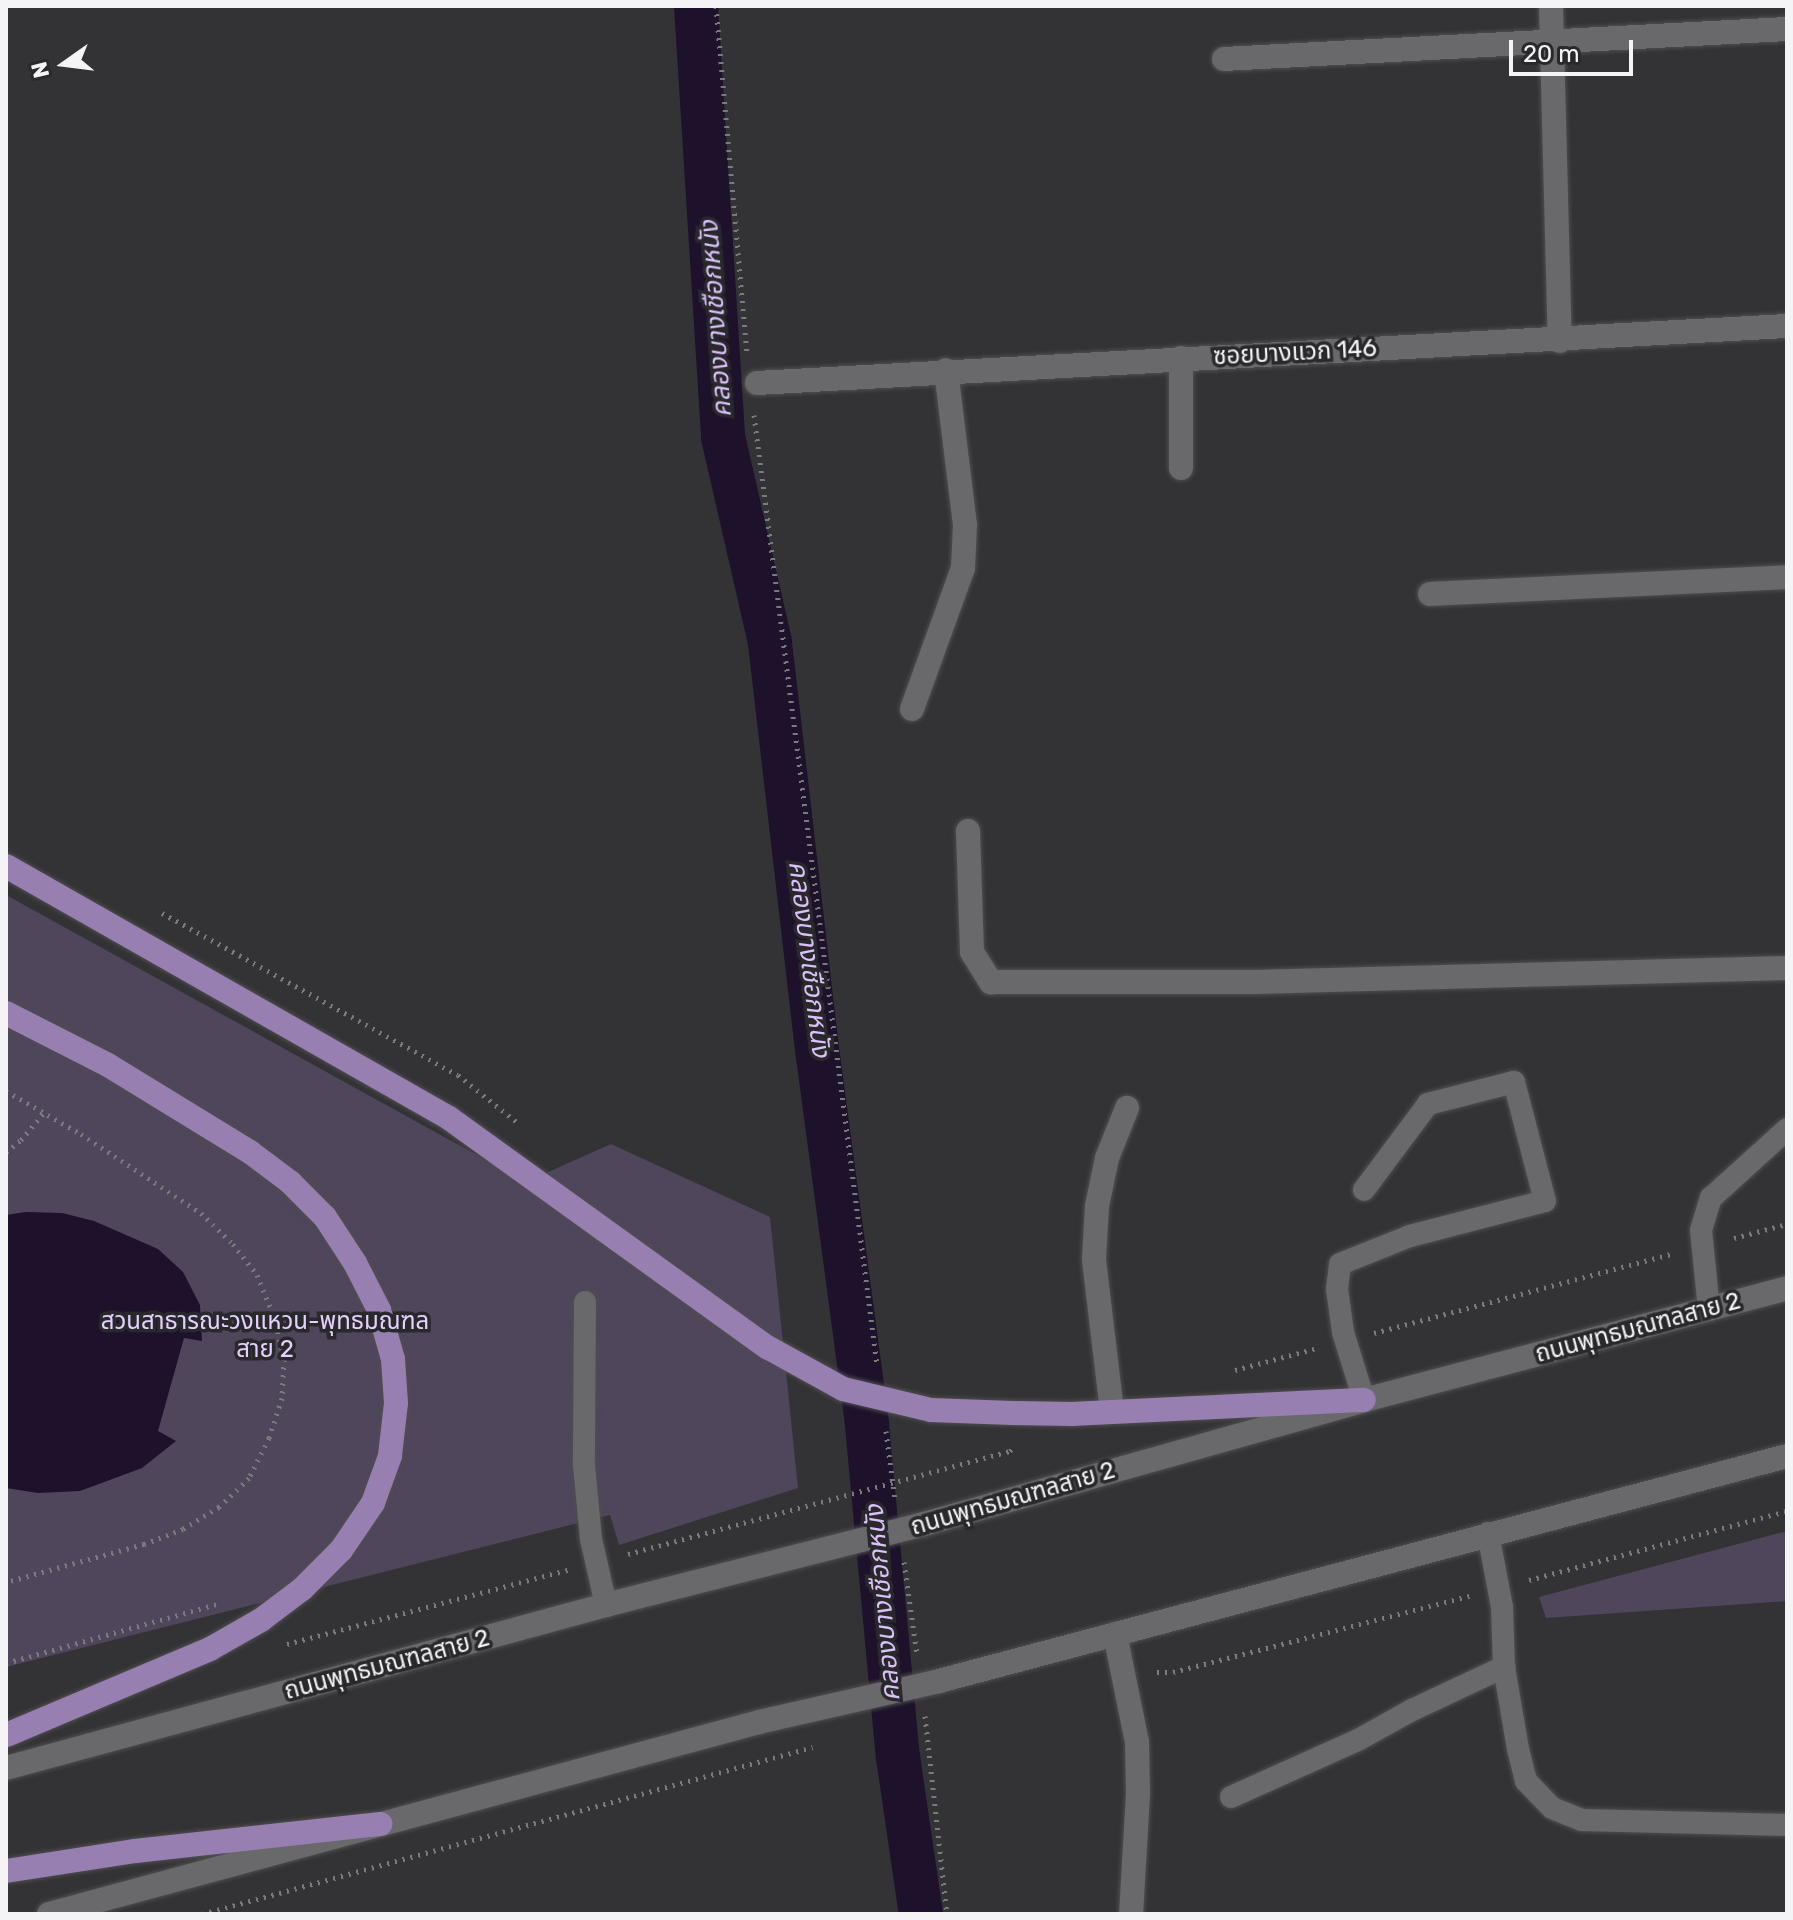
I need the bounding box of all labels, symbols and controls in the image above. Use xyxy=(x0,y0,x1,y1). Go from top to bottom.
north arrow xyxy=(24,24,104,104)
scale bar xyxy=(1513,24,1637,74)
text: 20 m xyxy=(1523,40,1580,68)
text: N xyxy=(25,59,55,81)
water label: คลองบางเชือกหนัง xyxy=(694,220,738,418)
street label: ซอยบางแวก 146 xyxy=(1213,334,1377,372)
water label: คลองบางเชือกหนัง xyxy=(781,859,837,1059)
street label: ถนนพุทธมณฑลสาย 2 xyxy=(1532,1287,1744,1369)
park label: สวนสาธารณะวงแหวน-พุทธมณฑล สาย 2 xyxy=(101,1308,429,1364)
street label: ถนนพุทธมณฑลสาย 2 xyxy=(908,1456,1118,1542)
water label: คลองบางเชือกหนัง xyxy=(859,1503,907,1703)
street label: ถนนพุทธมณฑลสาย 2 xyxy=(281,1624,493,1706)

